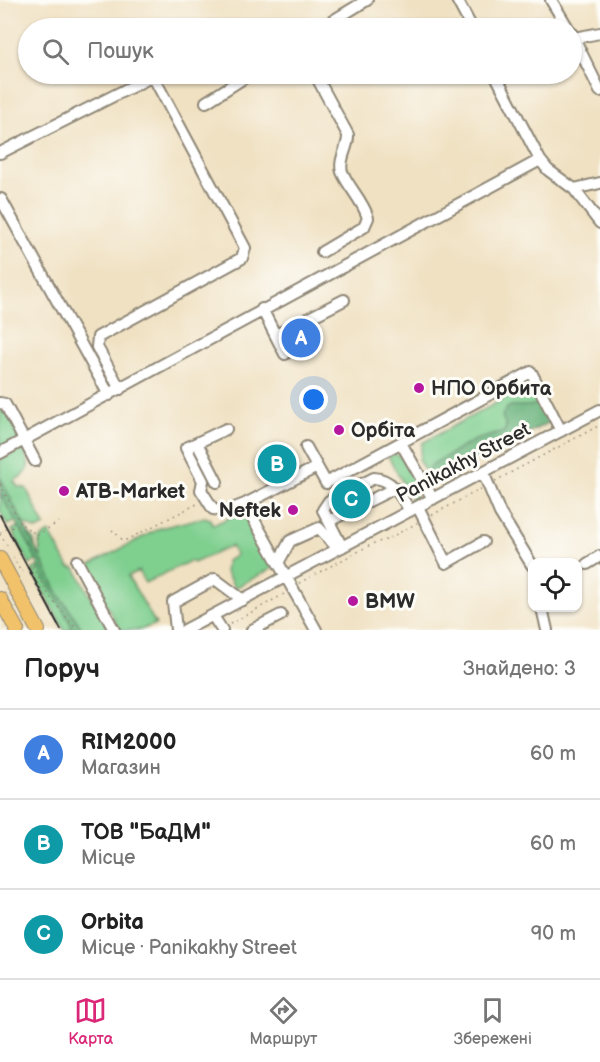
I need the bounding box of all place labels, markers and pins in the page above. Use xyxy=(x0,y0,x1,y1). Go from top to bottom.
pin: A xyxy=(282,316,320,360)
place label: НПО Орбита xyxy=(431,377,552,401)
marker: НПО Орбита xyxy=(412,381,426,395)
place label: Орбіта xyxy=(351,419,415,443)
marker: Орбіта xyxy=(332,423,346,437)
pin: B xyxy=(258,442,296,486)
pin: C xyxy=(332,476,370,522)
place label: ATB-Market xyxy=(75,480,185,504)
marker: ATB-Market xyxy=(57,484,71,498)
place label: Neftek xyxy=(219,499,282,523)
marker: Neftek xyxy=(286,503,300,517)
place label: BMW xyxy=(365,590,415,614)
marker: BMW xyxy=(346,594,360,608)

